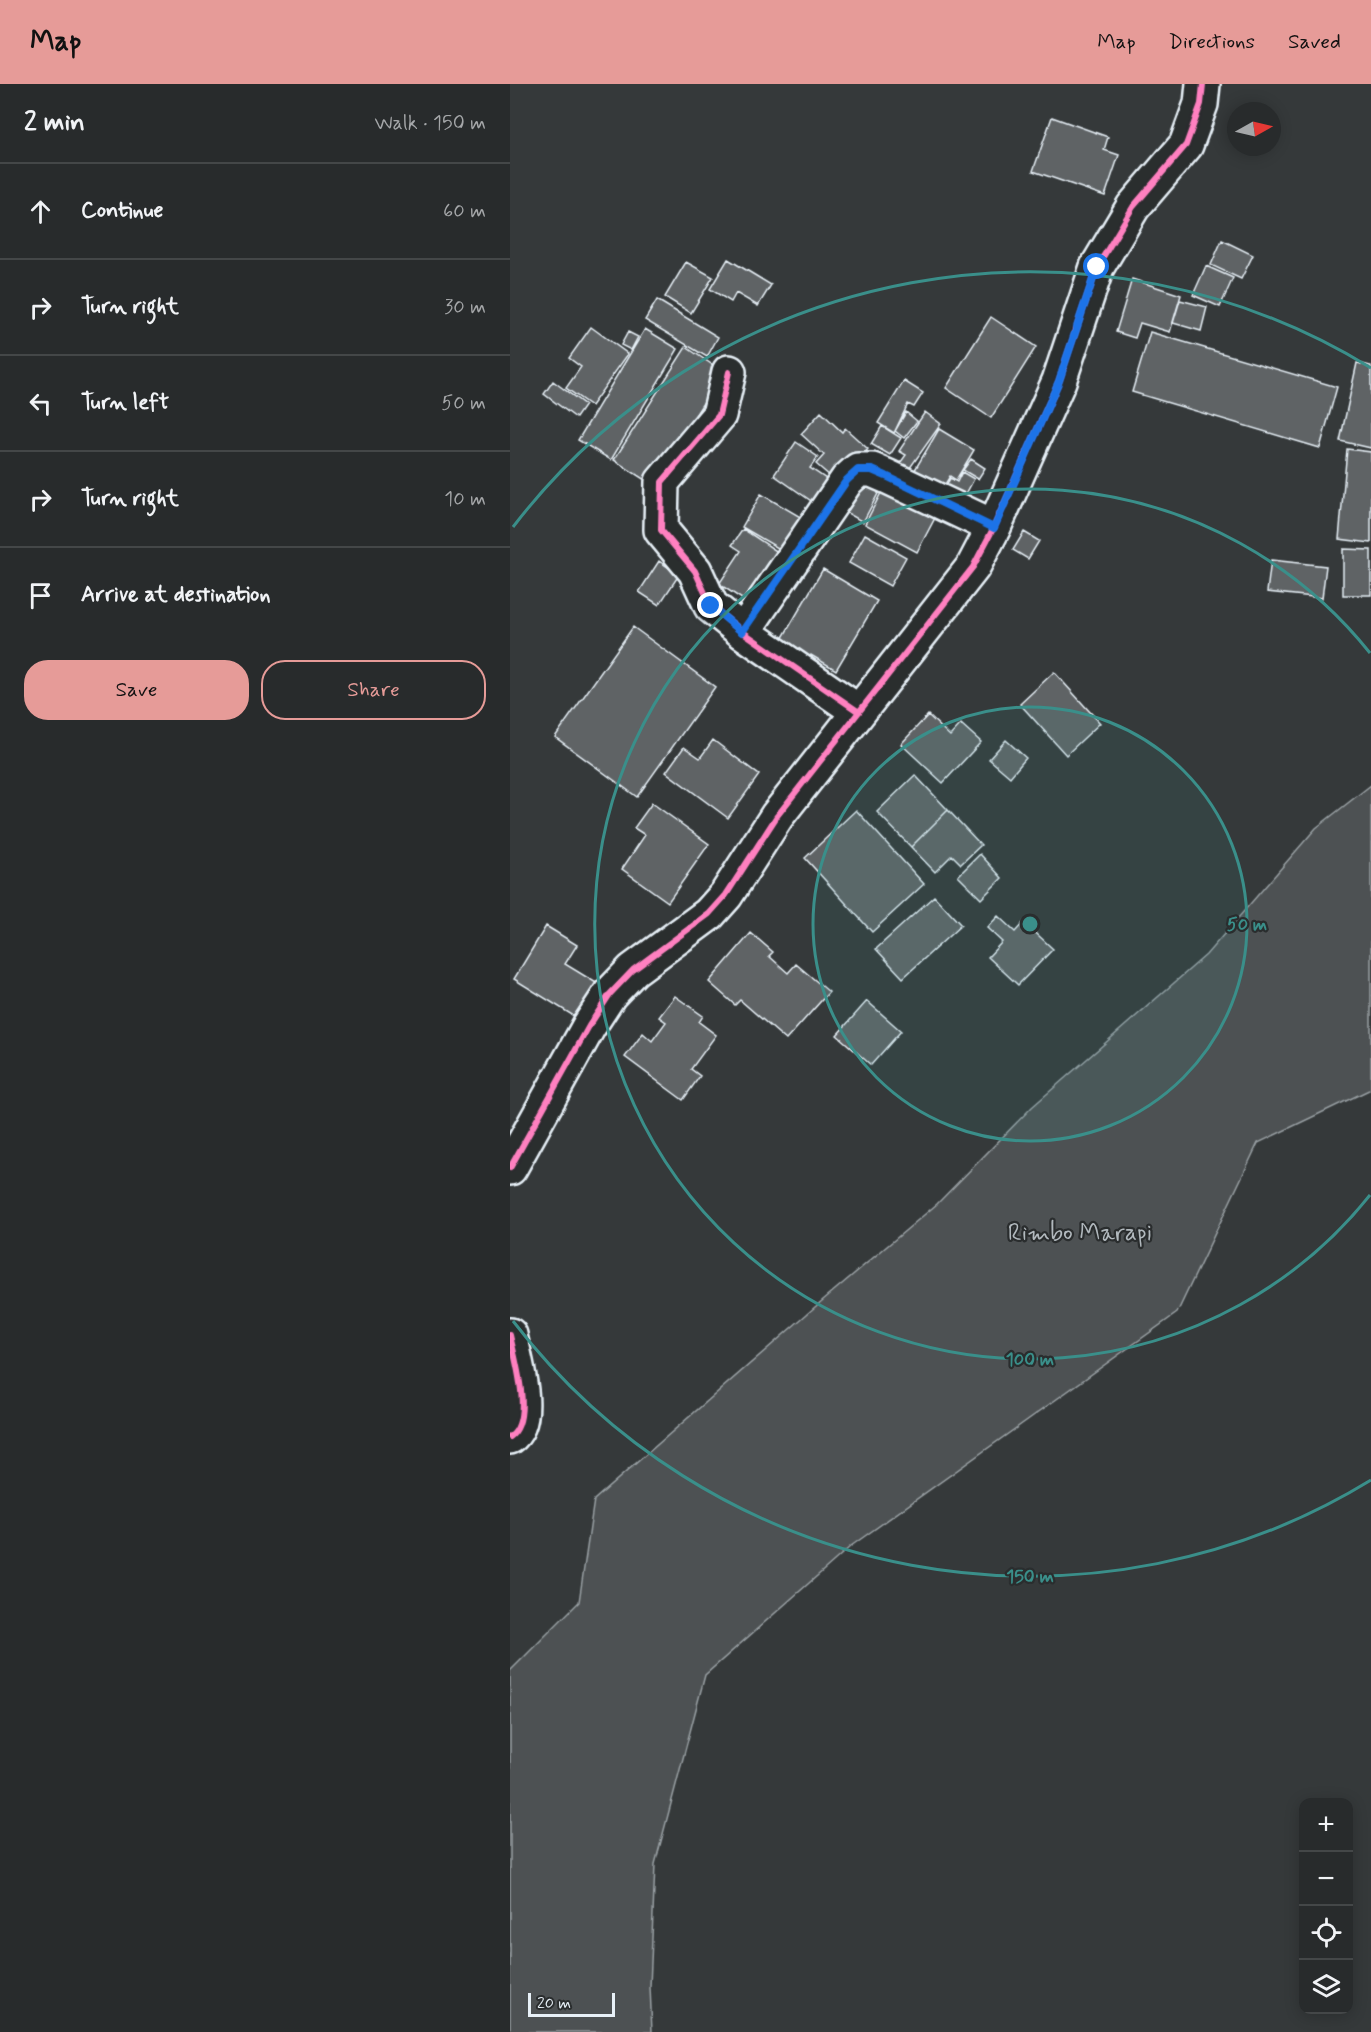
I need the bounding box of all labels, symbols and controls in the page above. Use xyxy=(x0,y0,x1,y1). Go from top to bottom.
text: Map xyxy=(30,24,81,61)
text: Map xyxy=(1097,28,1136,56)
text: Directions xyxy=(1169,28,1255,56)
text: Saved xyxy=(1288,28,1341,56)
north arrow xyxy=(1227,102,1281,156)
text: 2 min xyxy=(24,106,85,140)
text: Walk · 150 m xyxy=(374,110,486,137)
icon: ahead xyxy=(24,195,57,228)
text: Continue xyxy=(81,197,163,225)
text: 60 m xyxy=(443,198,486,225)
route start xyxy=(1083,253,1109,279)
icon: right xyxy=(24,291,57,324)
text: Turn right xyxy=(81,293,179,321)
text: 30 m xyxy=(444,294,486,321)
icon: left xyxy=(24,387,57,420)
text: Turn left xyxy=(81,389,169,417)
text: 50 m xyxy=(441,390,486,417)
icon: right xyxy=(24,483,57,516)
text: Turn right xyxy=(81,485,179,513)
text: 10 m xyxy=(444,486,486,513)
icon: arrive xyxy=(24,579,57,612)
text: Arrive at destination xyxy=(81,581,271,609)
route end xyxy=(697,592,723,618)
button: Save xyxy=(24,660,249,720)
button: Share xyxy=(261,660,486,720)
text: 50 m xyxy=(1227,913,1267,937)
centre of rings xyxy=(1020,914,1040,934)
park label: Rimbo Marapi xyxy=(1008,1218,1152,1249)
text: 100 m xyxy=(1006,1348,1054,1372)
text: 150 m xyxy=(1006,1565,1054,1589)
map controls xyxy=(1299,1798,1353,2014)
button: + xyxy=(1299,1798,1353,1852)
button: − xyxy=(1299,1852,1353,1906)
button: locate xyxy=(1299,1906,1353,1960)
button: layers xyxy=(1299,1960,1353,2014)
scale bar xyxy=(528,1990,615,2018)
text: 20 m xyxy=(537,1993,571,2014)

